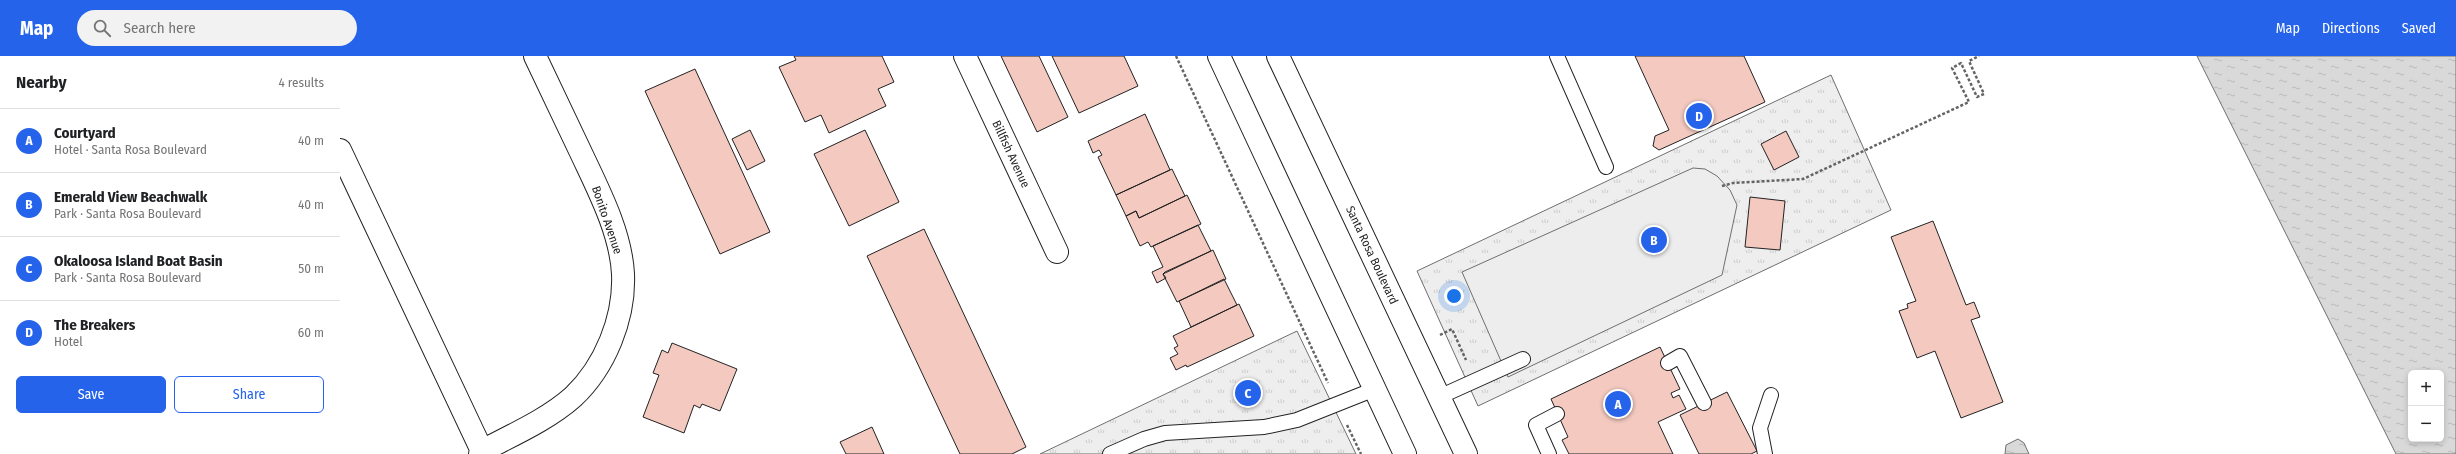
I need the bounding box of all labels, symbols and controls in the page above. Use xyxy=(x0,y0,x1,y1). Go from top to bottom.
search box xyxy=(77,10,357,46)
text: Map xyxy=(20,17,53,40)
icon: search xyxy=(91,17,113,39)
text: Search here xyxy=(123,19,196,37)
text: Map xyxy=(2276,20,2300,37)
text: Directions xyxy=(2322,20,2380,37)
text: Saved xyxy=(2402,20,2436,37)
text: Nearby xyxy=(16,72,67,93)
text: 4 results xyxy=(278,75,324,90)
pin: D xyxy=(1686,101,1712,131)
street label: Billfish Avenue xyxy=(989,118,1033,190)
text: Courtyard xyxy=(54,124,116,142)
text: A xyxy=(25,133,33,148)
text: 40 m xyxy=(298,133,324,148)
text: Hotel · Santa Rosa Boulevard xyxy=(54,142,207,157)
street label: Bonito Avenue xyxy=(589,184,625,256)
text: Emerald View Beachwalk xyxy=(54,188,207,206)
text: B xyxy=(25,197,33,212)
text: 40 m xyxy=(298,197,324,212)
street label: Santa Rosa Boulevard xyxy=(1343,204,1401,306)
text: Park · Santa Rosa Boulevard xyxy=(54,206,201,221)
pin: B xyxy=(1641,225,1667,255)
text: Okaloosa Island Boat Basin xyxy=(54,252,223,270)
text: C xyxy=(26,261,32,276)
text: 50 m xyxy=(298,261,324,276)
text: Park · Santa Rosa Boulevard xyxy=(54,270,201,285)
your location xyxy=(1444,286,1464,306)
text: The Breakers xyxy=(54,316,135,334)
text: D xyxy=(25,325,33,340)
text: 60 m xyxy=(298,325,324,340)
text: Hotel xyxy=(54,334,83,349)
map controls xyxy=(2408,370,2444,442)
button: + xyxy=(2408,370,2444,406)
button: Save xyxy=(16,376,166,413)
button: Share xyxy=(174,376,324,413)
pin: C xyxy=(1235,378,1261,408)
pin: A xyxy=(1605,389,1631,419)
button: − xyxy=(2408,406,2444,442)

